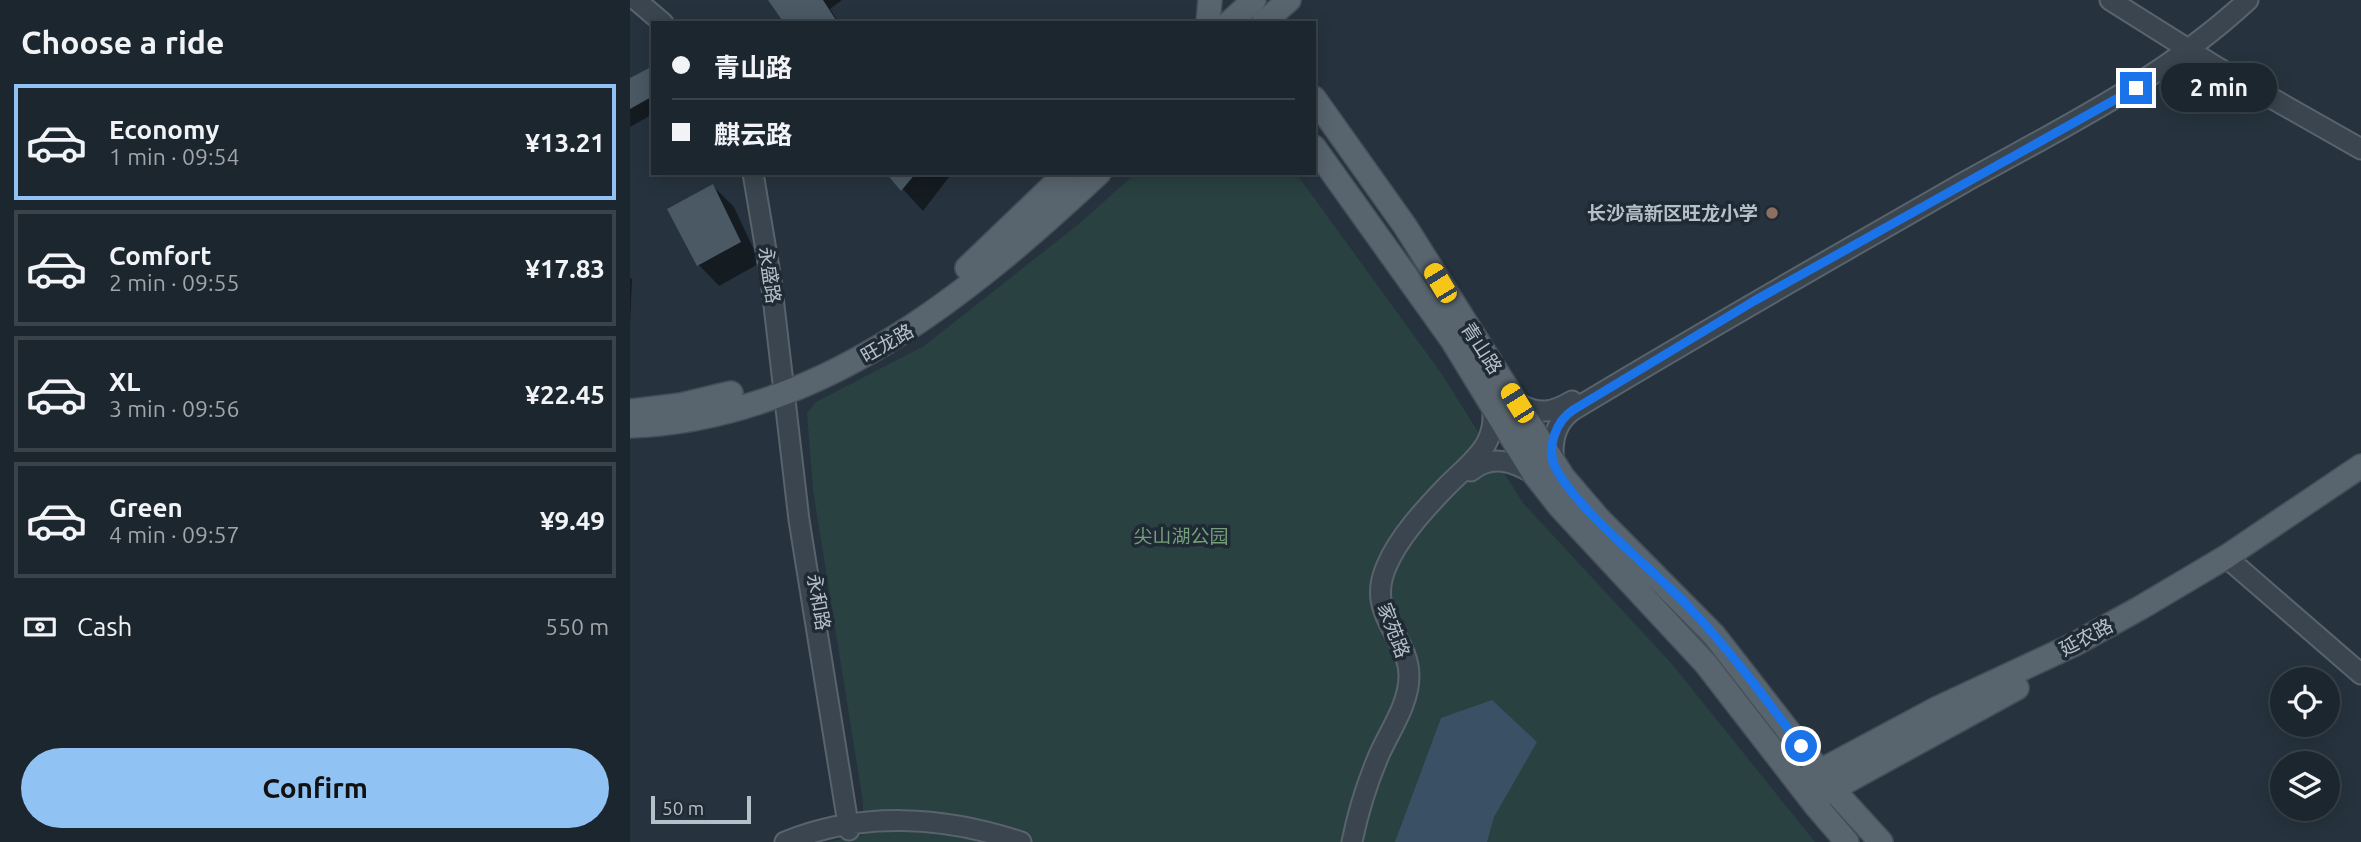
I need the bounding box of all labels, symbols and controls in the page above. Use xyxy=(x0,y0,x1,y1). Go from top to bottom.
text: Choose a ride xyxy=(21,24,224,60)
text: 青山路 xyxy=(714,53,792,82)
callout: 2 min xyxy=(2160,64,2276,112)
route end xyxy=(2120,72,2152,104)
text: 2 min xyxy=(2190,75,2248,100)
icon: car xyxy=(25,111,88,174)
text: Economy xyxy=(109,115,219,144)
text: 麒云路 xyxy=(714,120,792,149)
text: ¥13.21 xyxy=(525,128,605,157)
text: 1 min · 09:54 xyxy=(109,144,240,169)
place label: 长沙高新区旺龙小学 xyxy=(1587,202,1758,224)
marker: 长沙高新区旺龙小学 xyxy=(1764,205,1780,221)
icon: car xyxy=(25,237,88,300)
text: Comfort xyxy=(109,241,212,270)
street label: 永盛路 xyxy=(755,245,785,305)
text: ¥17.83 xyxy=(525,254,605,283)
car xyxy=(1421,260,1460,306)
text: 2 min · 09:55 xyxy=(109,270,240,295)
street label: 青山路 xyxy=(1457,318,1507,378)
street label: 旺龙路 xyxy=(857,319,917,367)
icon: car xyxy=(25,363,88,426)
text: XL xyxy=(109,367,140,396)
text: ¥22.45 xyxy=(525,380,605,409)
car xyxy=(1497,380,1538,426)
text: 3 min · 09:56 xyxy=(109,396,240,421)
icon: car xyxy=(25,489,88,552)
text: Green xyxy=(109,493,183,522)
text: ¥9.49 xyxy=(540,506,605,535)
text: 4 min · 09:57 xyxy=(109,522,240,547)
park label: 尖山湖公园 xyxy=(1133,525,1229,547)
street label: 永和路 xyxy=(803,572,835,632)
street label: 家苑路 xyxy=(1374,599,1414,661)
icon: cash xyxy=(21,608,59,646)
text: Cash xyxy=(77,612,132,641)
text: 550 m xyxy=(545,614,609,639)
street label: 延农路 xyxy=(2056,614,2116,660)
map controls xyxy=(2270,667,2340,821)
button: locate xyxy=(2270,667,2340,737)
route start xyxy=(1785,730,1817,762)
button: Confirm xyxy=(21,748,609,828)
button: layers xyxy=(2270,751,2340,821)
scale bar xyxy=(651,793,751,825)
text: 50 m xyxy=(662,797,704,819)

